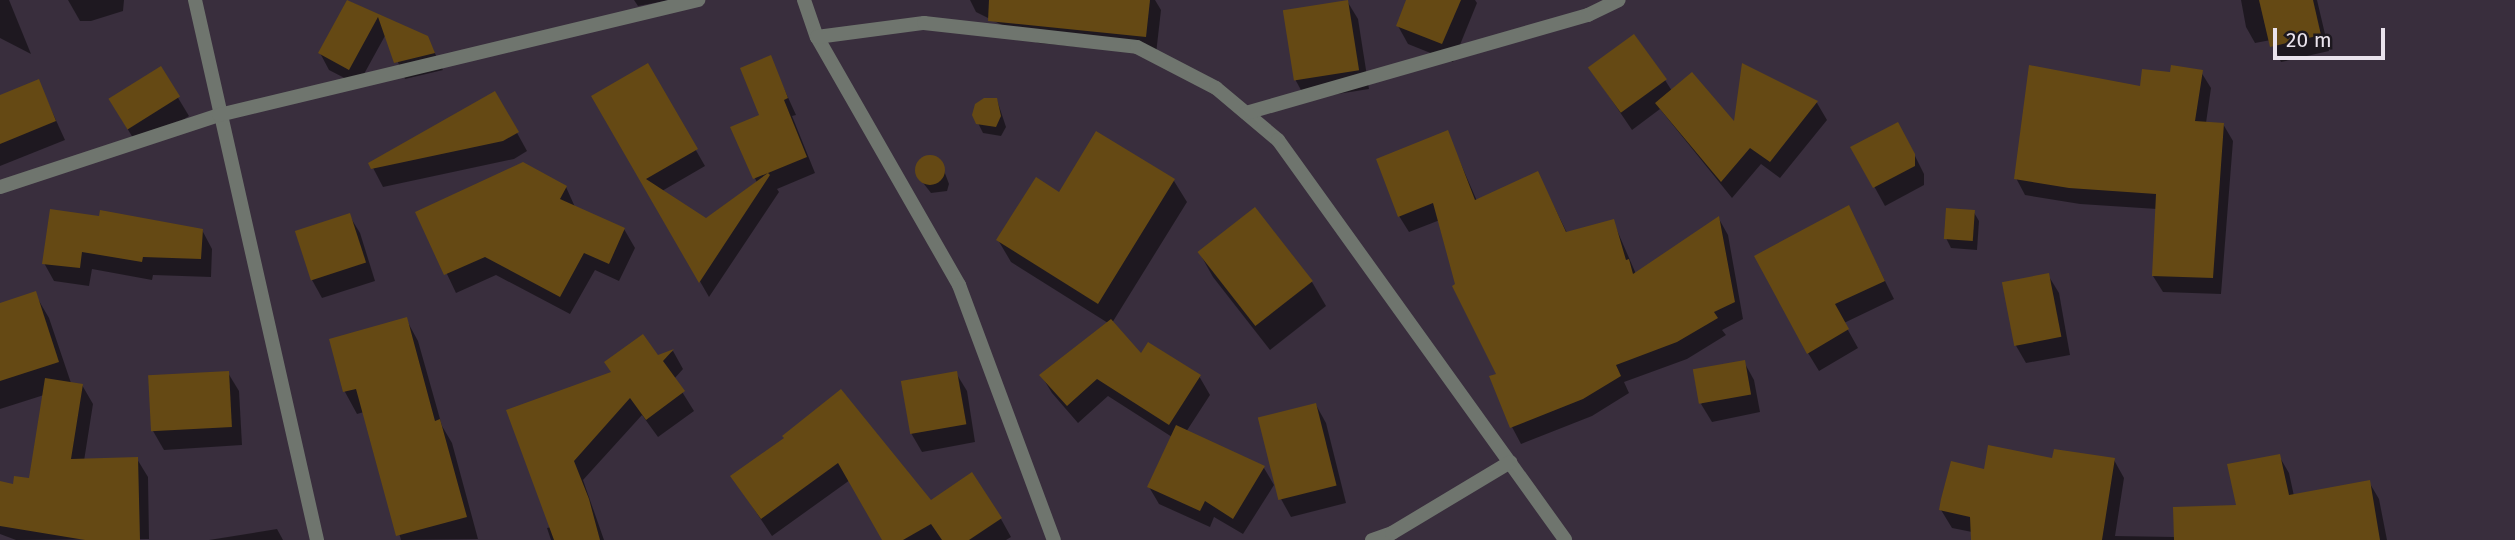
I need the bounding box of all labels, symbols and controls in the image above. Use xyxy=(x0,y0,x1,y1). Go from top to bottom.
scale bar xyxy=(2277,14,2389,58)
text: 20 m xyxy=(2286,27,2332,53)

